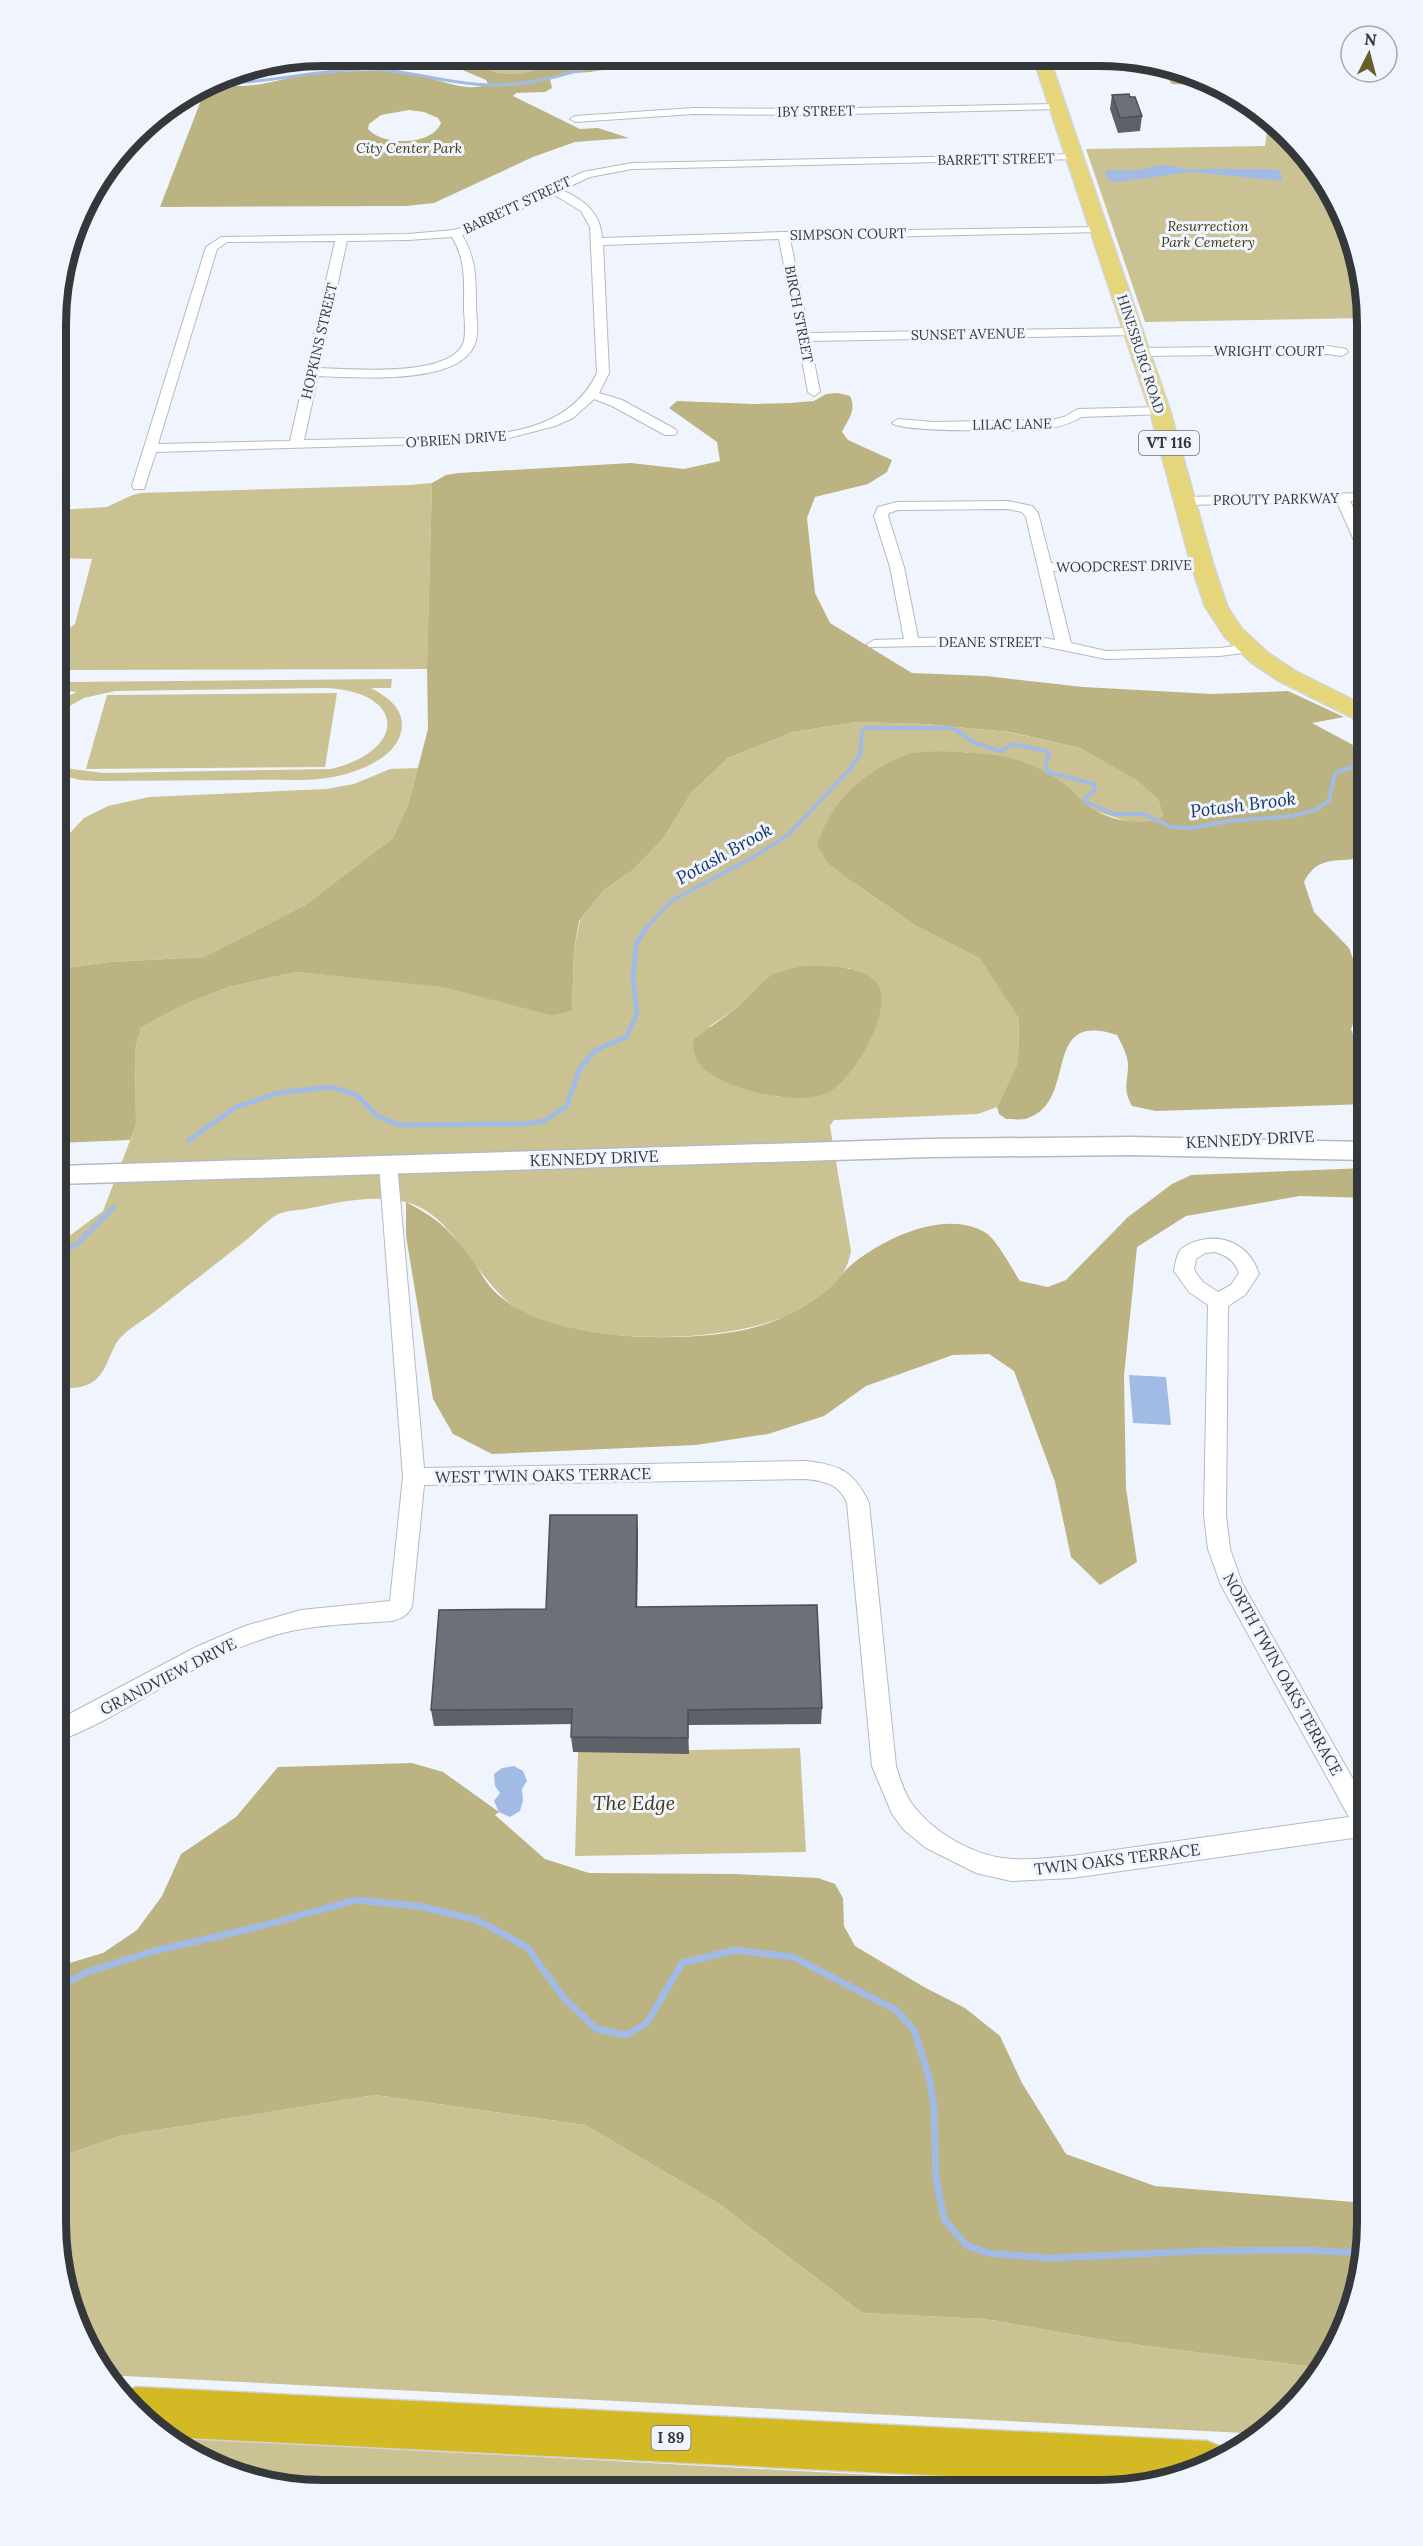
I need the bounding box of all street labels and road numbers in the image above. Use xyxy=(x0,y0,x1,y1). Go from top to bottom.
street label: IBY STREET xyxy=(777,101,855,121)
street label: BARRETT STREET xyxy=(937,149,1055,169)
street label: BARRETT STREET xyxy=(460,172,574,238)
street label: SIMPSON COURT xyxy=(790,224,906,244)
street label: BIRCH STREET xyxy=(781,264,817,364)
street label: HOPKINS STREET xyxy=(297,281,341,401)
street label: HINESBURG ROAD xyxy=(1113,292,1169,416)
street label: SUNSET AVENUE xyxy=(911,324,1026,344)
street label: WRIGHT COURT xyxy=(1214,342,1324,360)
street label: LILAC LANE xyxy=(972,414,1052,434)
street label: O'BRIEN DRIVE xyxy=(405,426,507,451)
road number: VT 116 xyxy=(1139,431,1199,455)
street label: PROUTY PARKWAY xyxy=(1213,489,1340,509)
street label: WOODCREST DRIVE xyxy=(1056,556,1192,576)
street label: DEANE STREET xyxy=(939,633,1041,651)
street label: KENNEDY DRIVE xyxy=(1185,1126,1315,1152)
street label: KENNEDY DRIVE xyxy=(529,1146,659,1170)
street label: WEST TWIN OAKS TERRACE xyxy=(435,1463,651,1487)
street label: NORTH TWIN OAKS TERRACE xyxy=(1219,1569,1347,1779)
street label: GRANDVIEW DRIVE xyxy=(96,1633,240,1719)
street label: TWIN OAKS TERRACE xyxy=(1033,1839,1201,1879)
road number: I 89 xyxy=(652,2426,690,2450)

